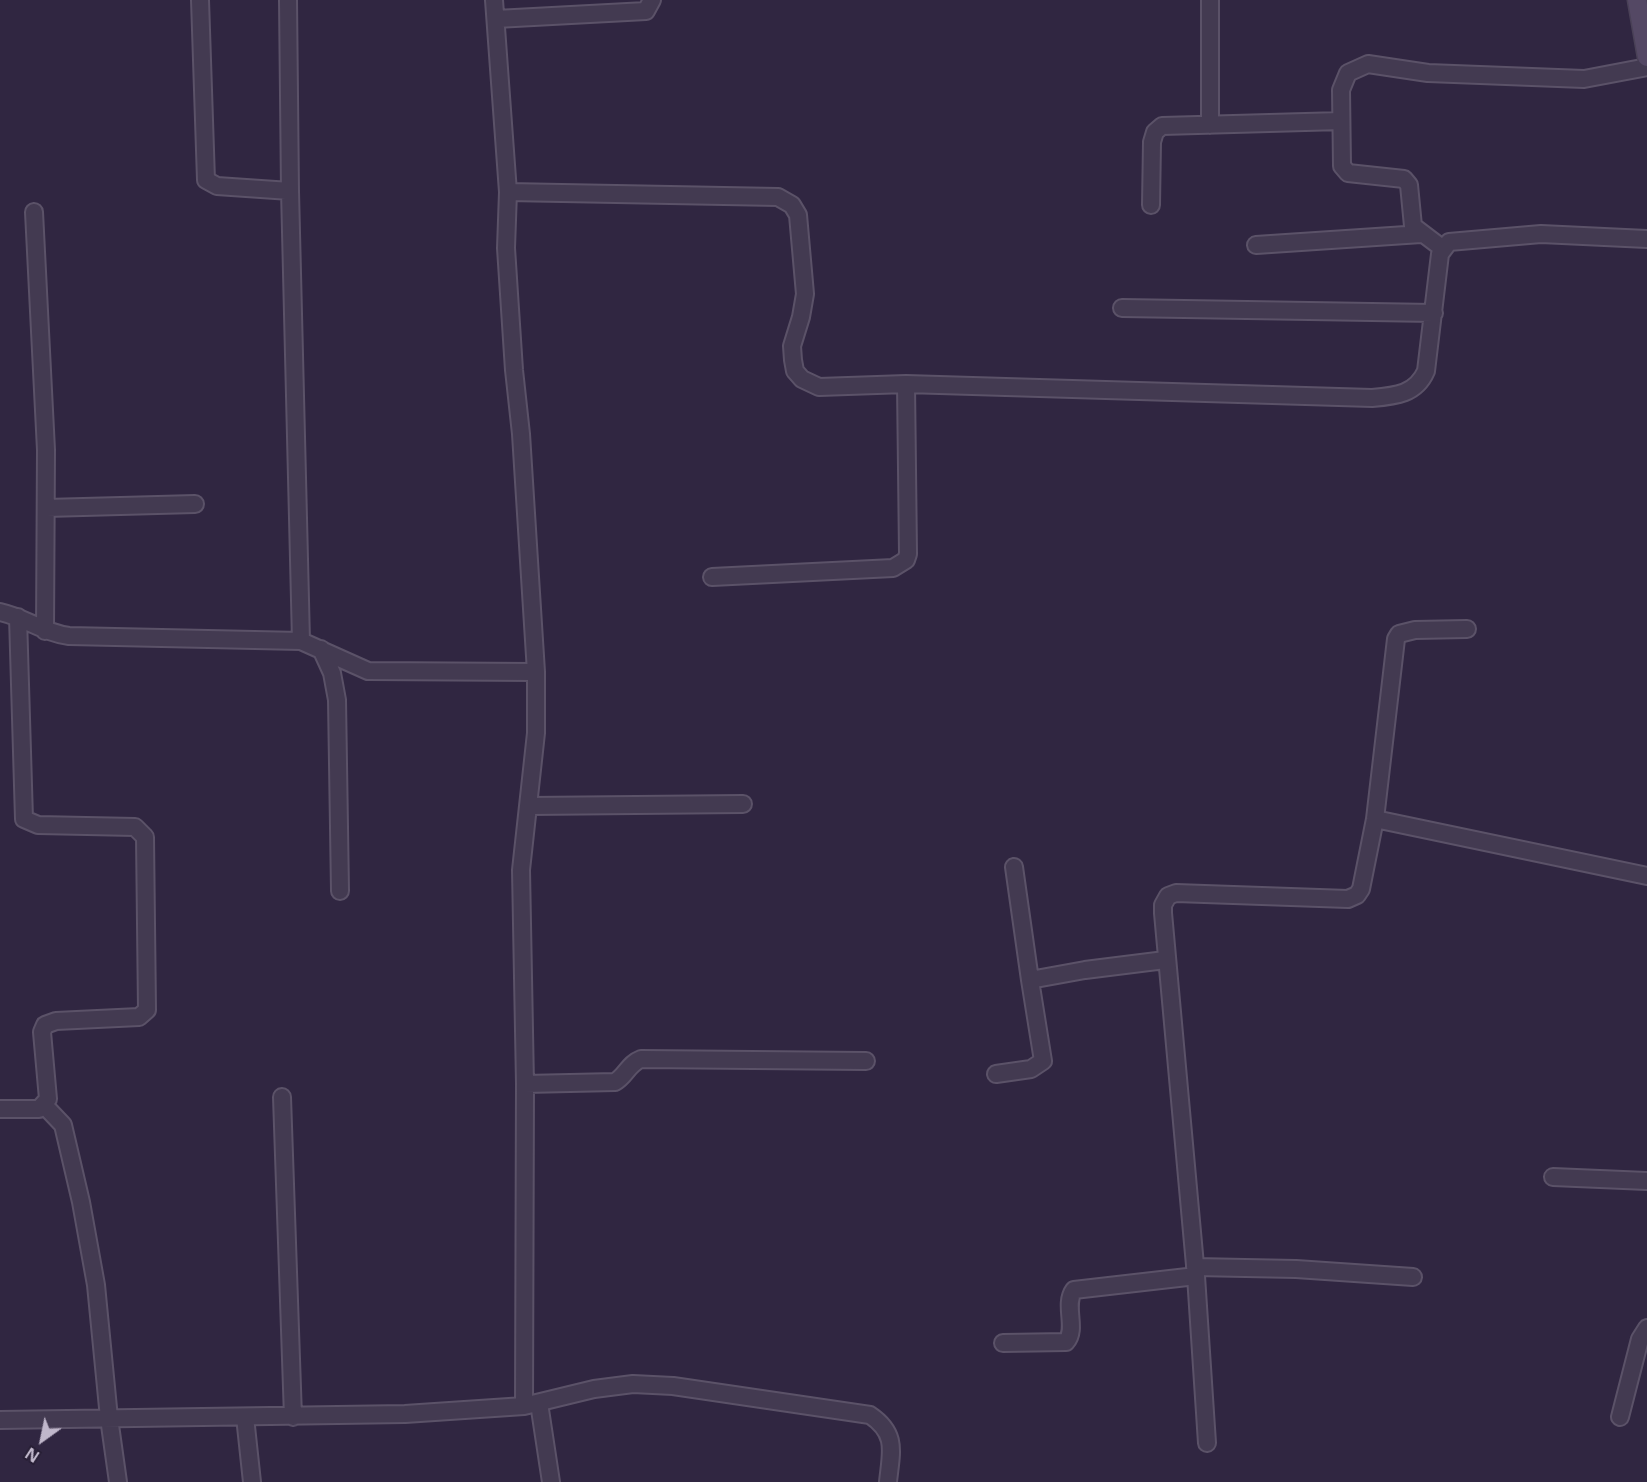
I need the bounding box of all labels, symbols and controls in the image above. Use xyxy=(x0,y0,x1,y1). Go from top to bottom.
north arrow xyxy=(12,1410,72,1470)
text: N xyxy=(21,1442,44,1468)

